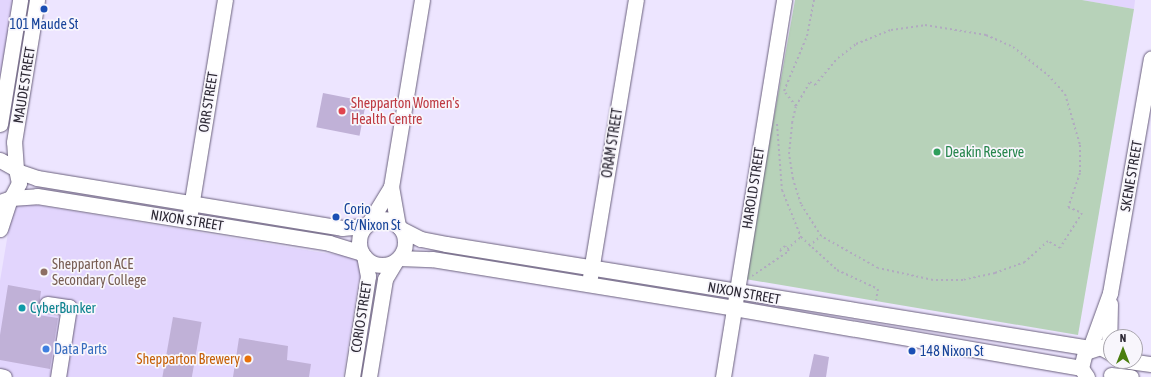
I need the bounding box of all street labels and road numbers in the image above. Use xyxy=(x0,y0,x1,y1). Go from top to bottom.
street label: MAUDE STREET xyxy=(10,46,38,124)
street label: ORR STREET xyxy=(195,70,221,134)
street label: ORAM STREET xyxy=(598,107,626,179)
street label: SKENE STREET xyxy=(1116,139,1146,213)
street label: HAROLD STREET xyxy=(738,146,768,230)
street label: NIXON STREET xyxy=(149,206,225,234)
street label: NIXON STREET xyxy=(706,278,782,308)
street label: CORIO STREET xyxy=(347,280,375,354)

